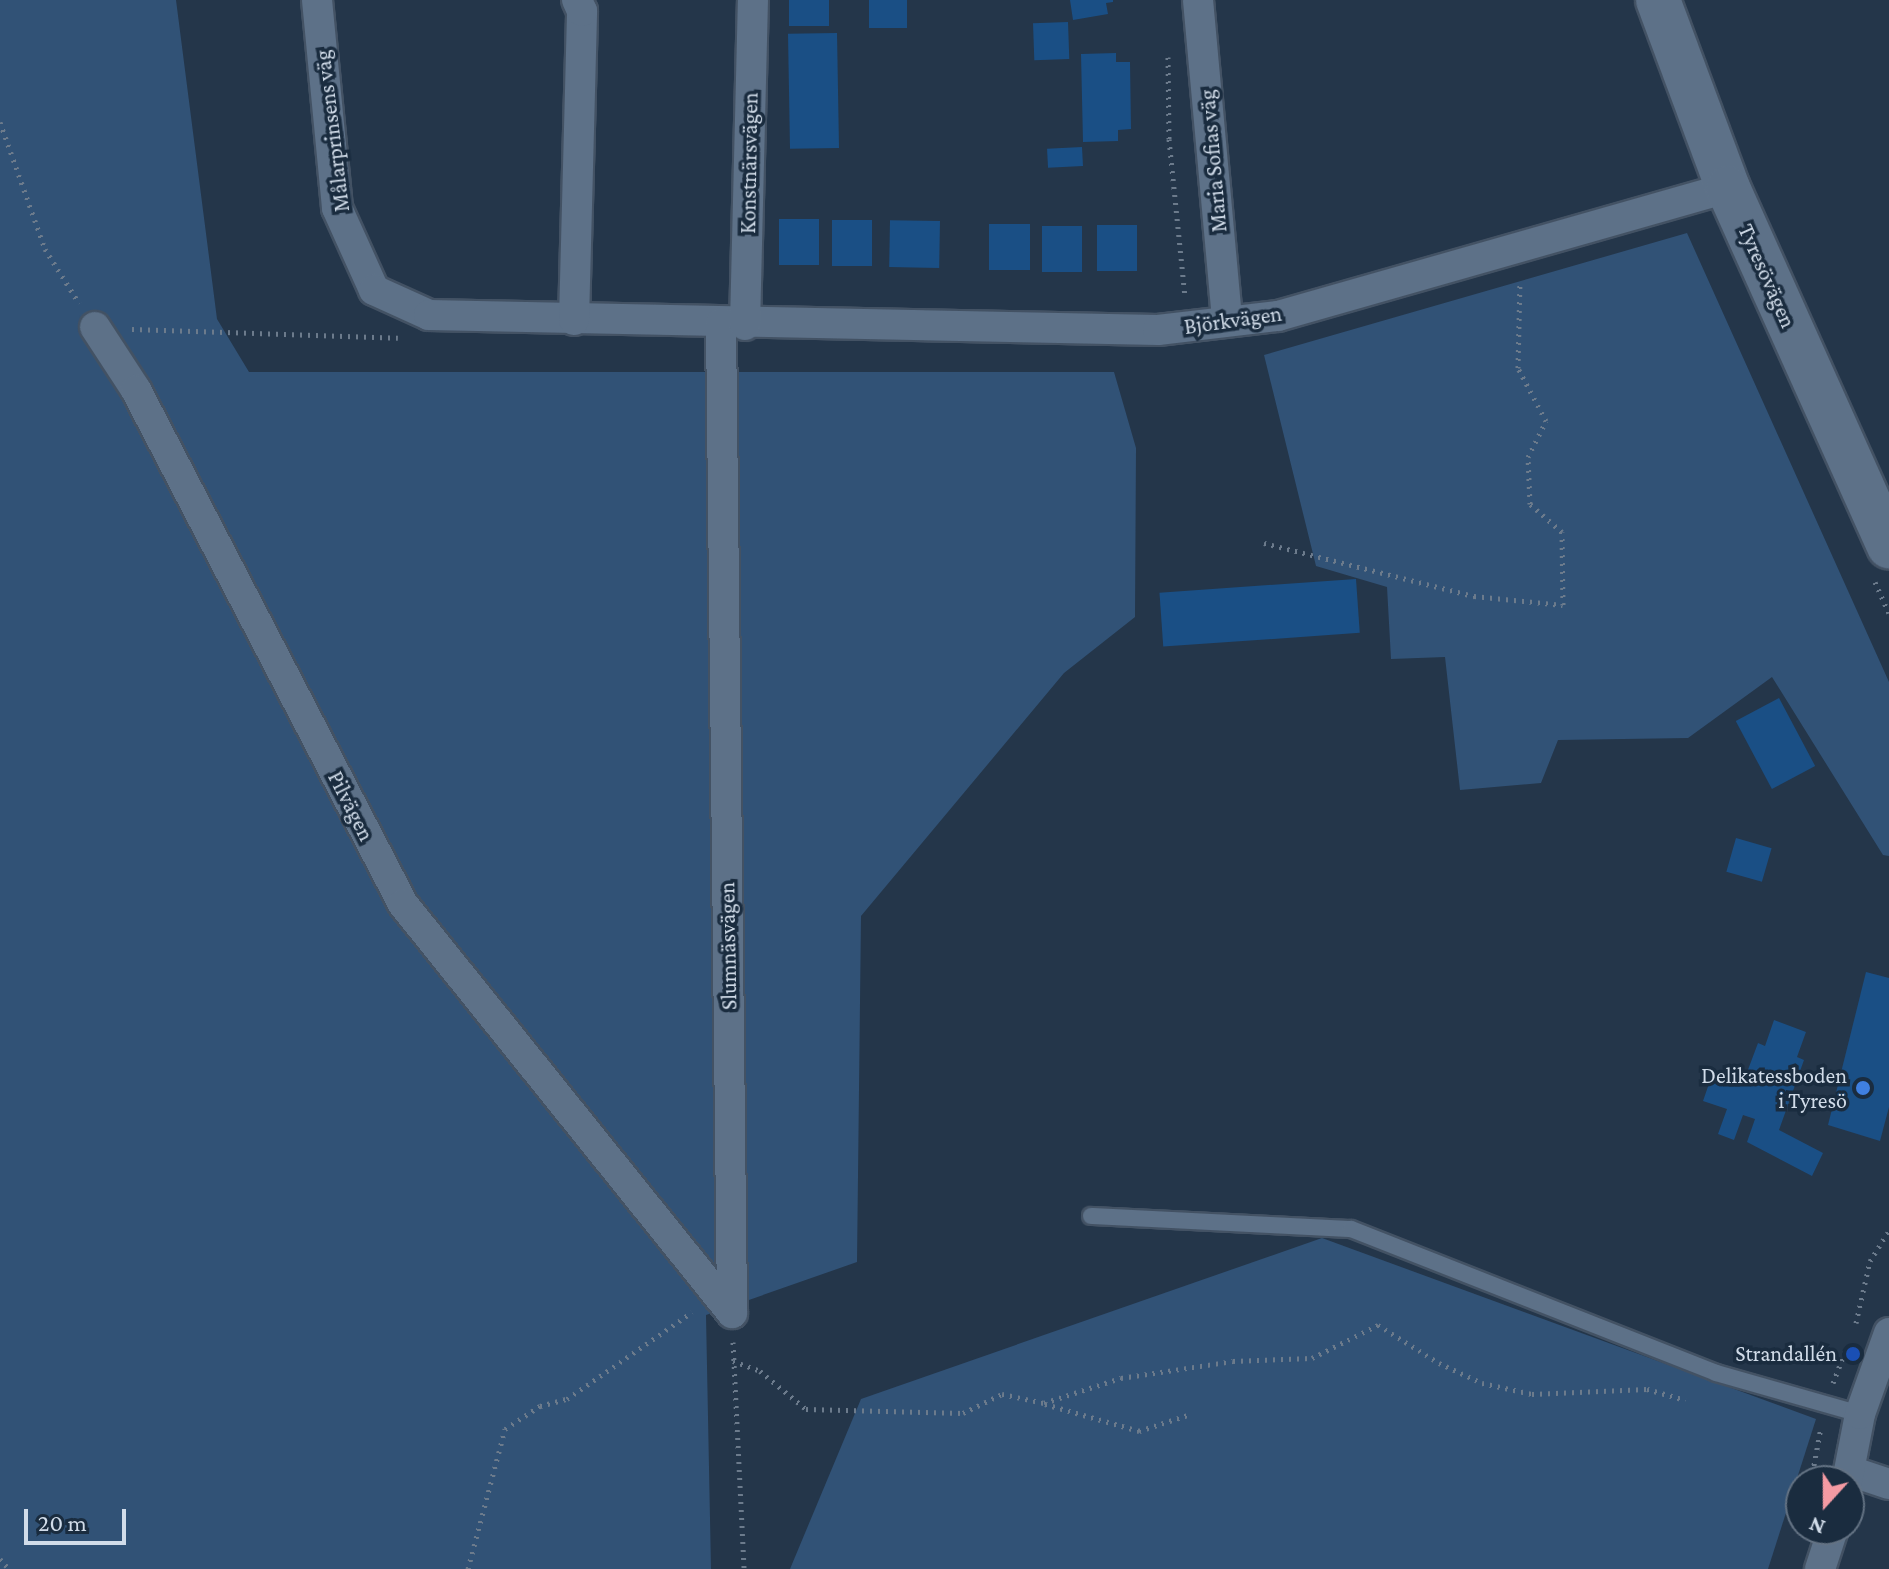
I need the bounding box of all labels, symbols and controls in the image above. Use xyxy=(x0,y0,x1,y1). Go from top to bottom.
street label: Målarprinsens väg xyxy=(309,49,355,213)
street label: Maria Sofias väg xyxy=(1194,89,1232,233)
street label: Konstnärsvägen xyxy=(735,92,763,234)
street label: Tyresövägen xyxy=(1732,220,1802,332)
street label: Björkvägen xyxy=(1182,300,1284,340)
street label: Pilvägen xyxy=(322,767,380,845)
street label: Slumnäsvägen xyxy=(714,882,742,1010)
place label: Delikatessboden i Tyresö xyxy=(1701,1062,1847,1114)
marker: Delikatessboden i Tyresö xyxy=(1854,1079,1872,1097)
place label: Strandallén xyxy=(1735,1341,1837,1367)
marker: Strandallén xyxy=(1844,1345,1862,1363)
north arrow xyxy=(1785,1465,1865,1545)
scale bar xyxy=(28,1493,130,1543)
text: 20 m xyxy=(38,1509,87,1536)
text: N xyxy=(1805,1512,1828,1540)

